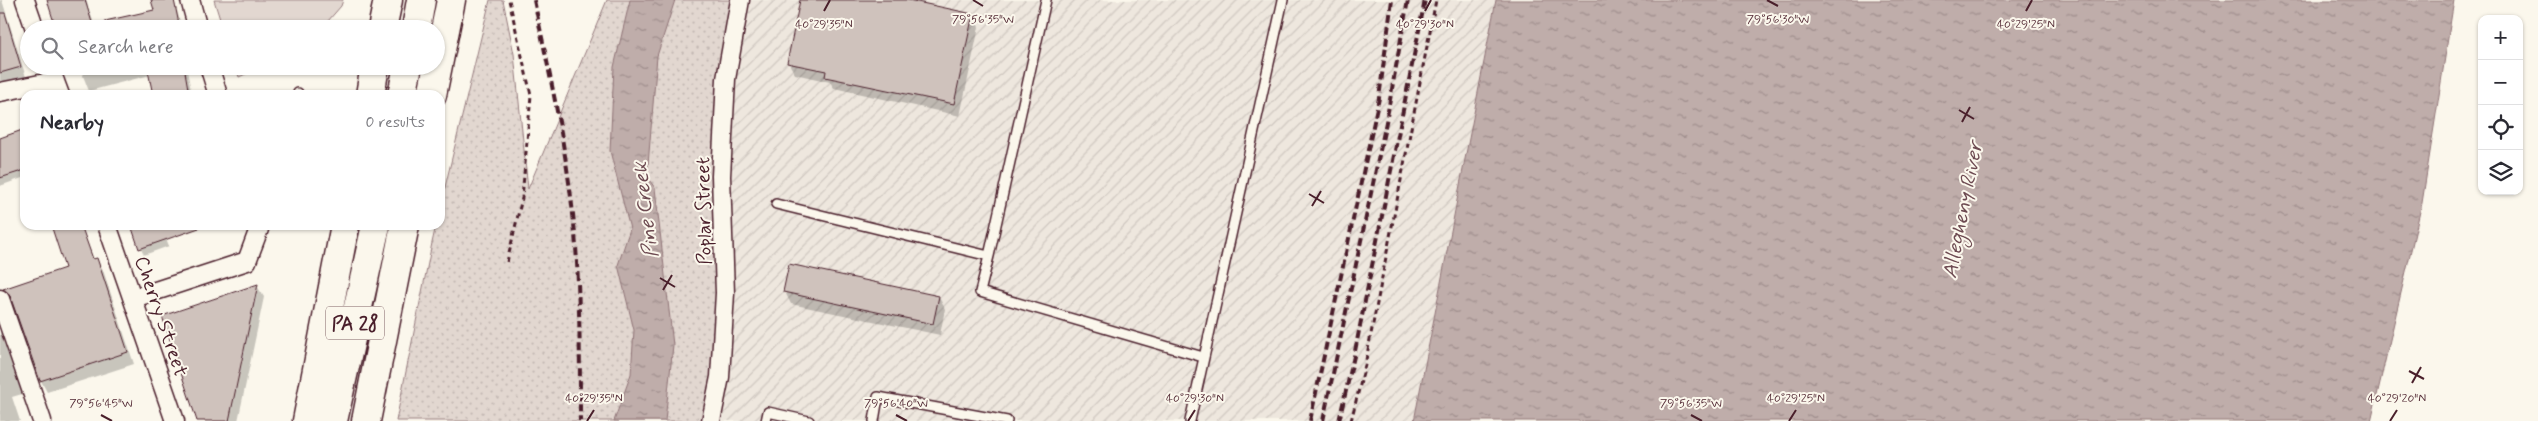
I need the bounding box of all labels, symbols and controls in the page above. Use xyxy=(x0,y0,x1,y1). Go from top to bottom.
text: 79°56'35"W xyxy=(952,12,1014,28)
text: 79°56'30"W xyxy=(1747,12,1809,28)
map controls xyxy=(2478,15,2523,195)
button: + xyxy=(2478,15,2523,60)
text: 40°29'35"N xyxy=(795,17,853,33)
text: 40°29'30"N xyxy=(1396,17,1454,33)
text: 40°29'25"N xyxy=(1997,17,2055,33)
search box xyxy=(20,20,445,75)
icon: search xyxy=(38,34,66,62)
text: Search here xyxy=(78,35,174,60)
button: − xyxy=(2478,60,2523,105)
button: locate xyxy=(2478,105,2523,150)
text: Nearby xyxy=(40,109,104,137)
text: 0 results xyxy=(365,112,425,133)
water label: Allegheny River xyxy=(1936,136,1993,281)
button: layers xyxy=(2478,150,2523,195)
street label: Poplar Street xyxy=(690,157,719,265)
water label: Pine Creek xyxy=(626,159,666,259)
street label: Cherry Street xyxy=(127,252,194,381)
road number: PA 28 xyxy=(326,306,384,339)
text: 40°29'35"N xyxy=(565,391,623,407)
text: 40°29'30"N xyxy=(1166,391,1224,407)
text: 40°29'25"N xyxy=(1767,391,1825,407)
text: 40°29'20"N xyxy=(2368,391,2426,407)
text: 79°56'45"W xyxy=(69,396,133,412)
text: 79°56'40"W xyxy=(864,396,928,412)
text: 79°56'35"W xyxy=(1660,396,1722,412)

